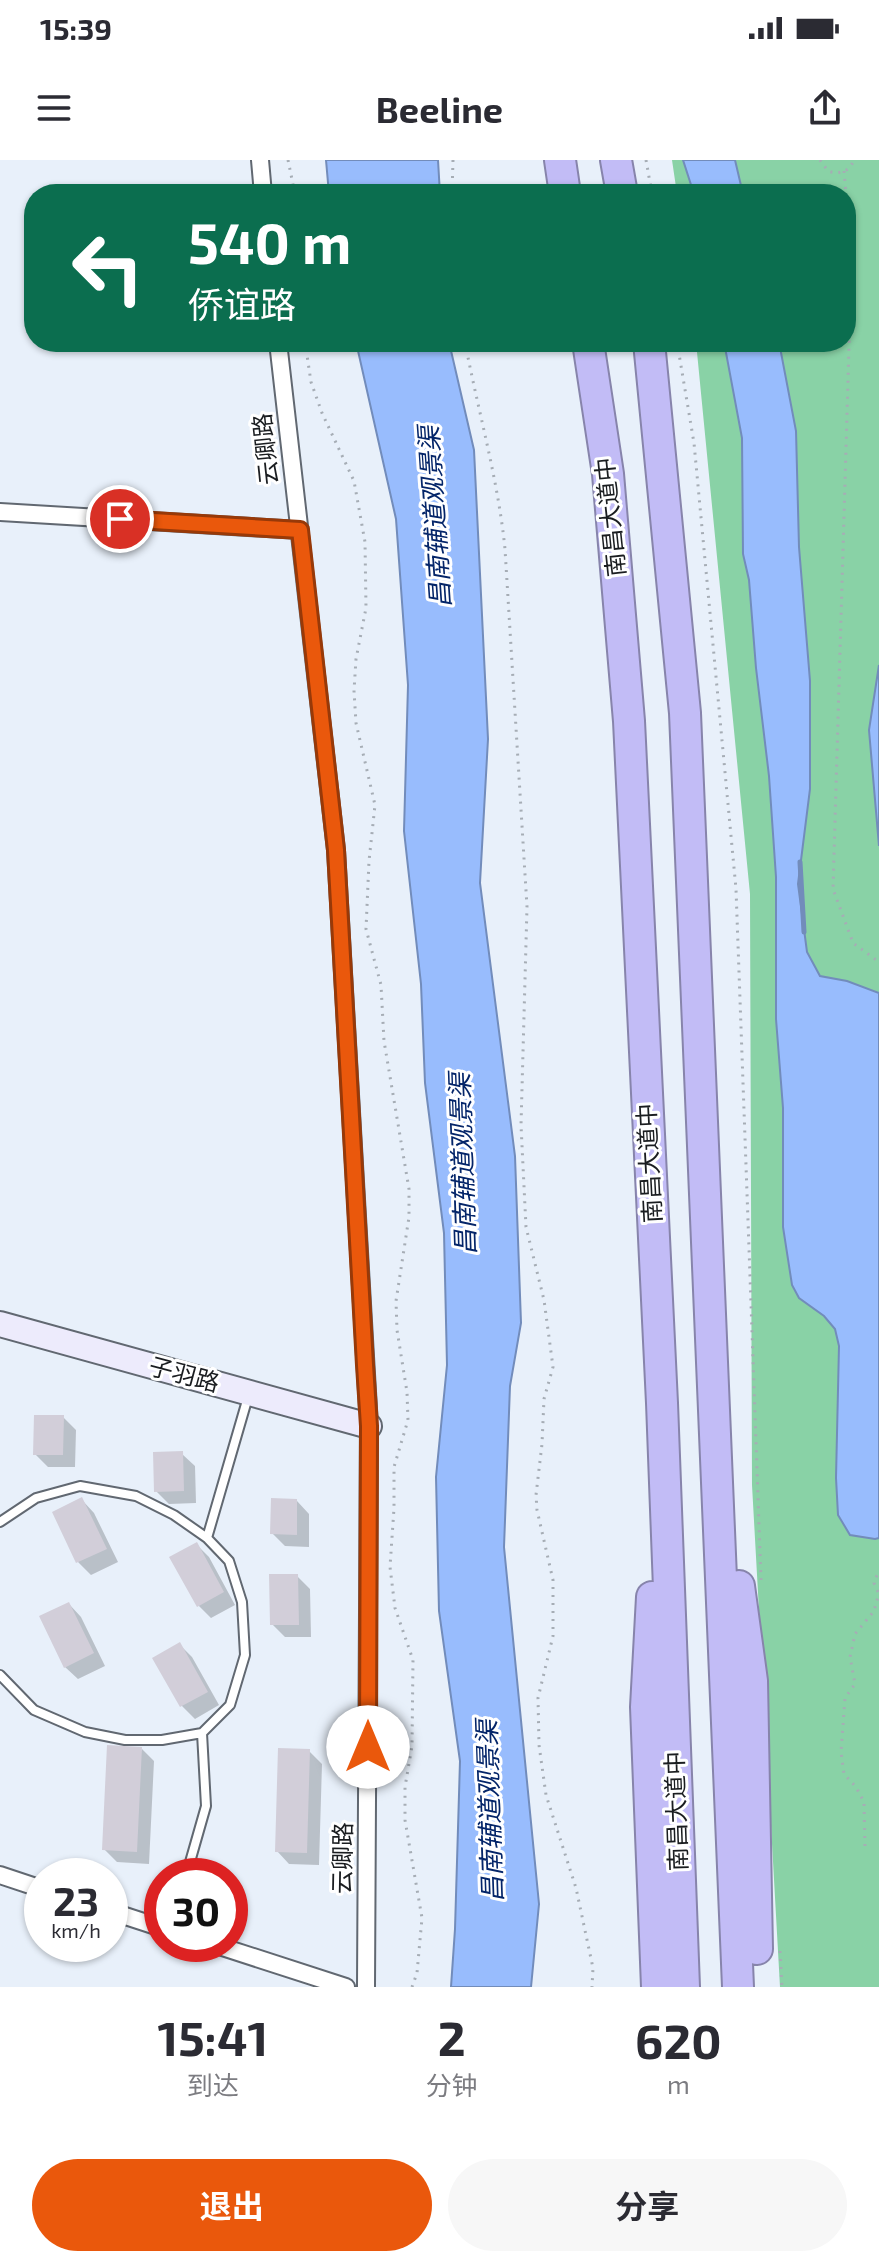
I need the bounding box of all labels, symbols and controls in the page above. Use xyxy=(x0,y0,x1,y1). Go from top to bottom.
text: 15:39 xyxy=(40,10,112,46)
icon: menu xyxy=(32,86,76,130)
icon: share xyxy=(803,86,847,130)
text: Beeline xyxy=(376,87,503,130)
text: 540 m xyxy=(188,208,351,275)
icon: left xyxy=(56,216,160,320)
text: 侨谊路 xyxy=(188,282,296,325)
street label: 云卿路 xyxy=(246,412,283,486)
water label: 昌南辅道观景渠 xyxy=(411,421,455,609)
street label: 南昌大道中 xyxy=(589,456,630,578)
pin xyxy=(86,485,154,553)
icon: arrive xyxy=(98,497,142,541)
water label: 昌南辅道观景渠 xyxy=(443,1069,480,1256)
street label: 南昌大道中 xyxy=(631,1102,666,1224)
street label: 子羽路 xyxy=(146,1350,223,1397)
position arrow xyxy=(326,1705,410,1789)
water label: 昌南辅道观景渠 xyxy=(470,1716,507,1903)
street label: 南昌大道中 xyxy=(659,1751,692,1872)
street label: 云卿路 xyxy=(326,1822,357,1894)
speed limit sign: 30 xyxy=(144,1858,248,1962)
text: 23 xyxy=(53,1876,99,1924)
text: km/h xyxy=(51,1918,101,1942)
text: 15:41 xyxy=(157,2008,268,2066)
text: 2 xyxy=(438,2008,466,2066)
text: 620 xyxy=(635,2011,722,2069)
text: m xyxy=(667,2068,690,2099)
text: 到达 xyxy=(187,2069,239,2100)
text: 分钟 xyxy=(426,2069,478,2100)
button: 退出 xyxy=(32,2159,432,2251)
button: 分享 xyxy=(448,2159,847,2251)

